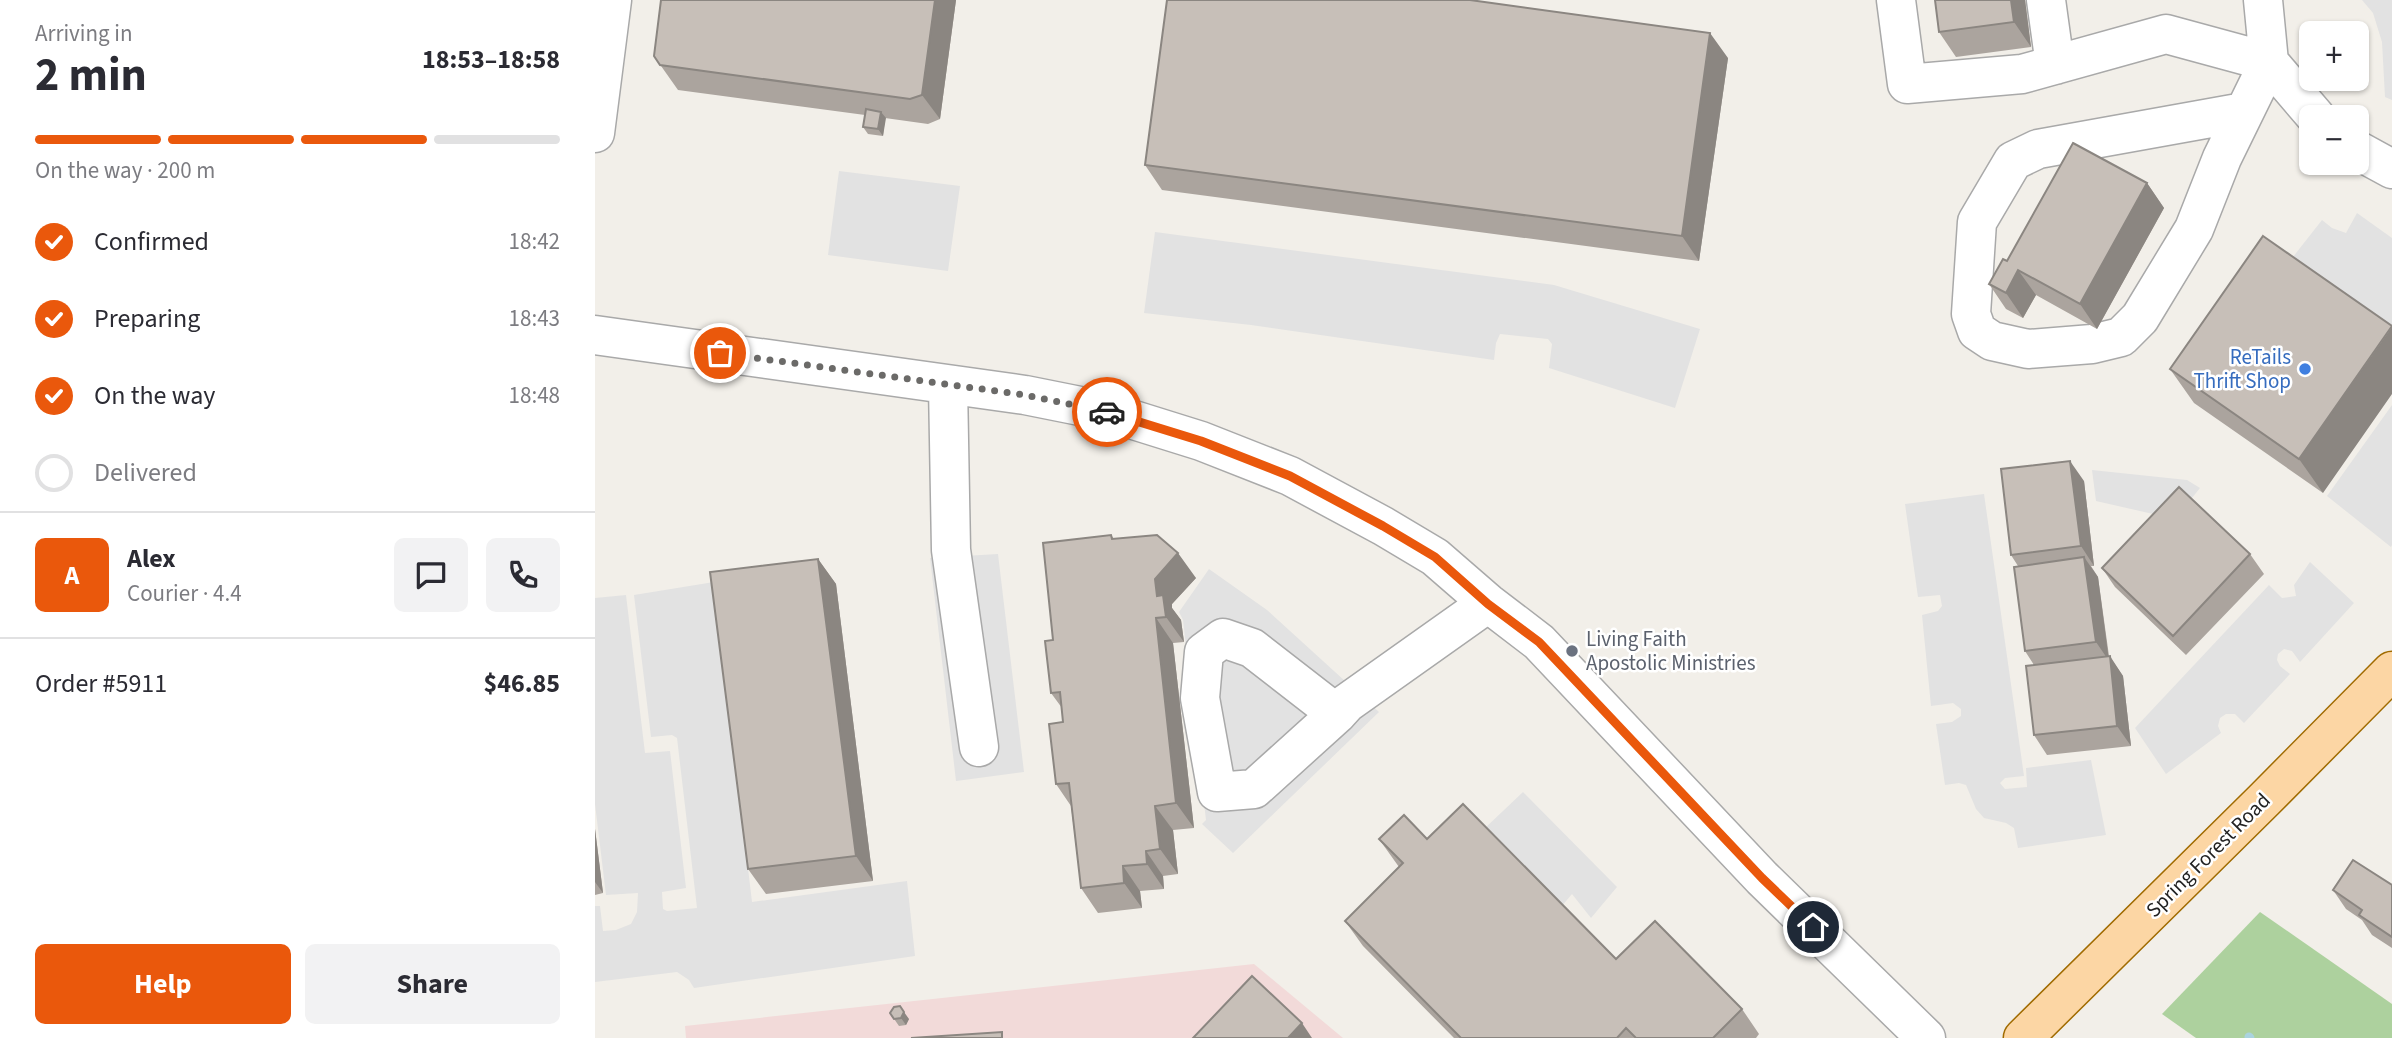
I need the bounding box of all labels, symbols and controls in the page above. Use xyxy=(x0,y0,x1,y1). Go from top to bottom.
text: Arriving in xyxy=(35,17,133,50)
map controls xyxy=(2299,21,2369,175)
button: + xyxy=(2299,21,2369,91)
text: 18:53–18:58 xyxy=(422,41,560,78)
text: 2 min xyxy=(35,43,147,108)
button: − xyxy=(2299,105,2369,175)
text: On the way · 200 m xyxy=(35,154,215,187)
icon: check xyxy=(35,223,73,261)
text: Confirmed xyxy=(94,223,209,260)
text: 18:42 xyxy=(509,225,560,258)
icon: check xyxy=(35,300,73,338)
text: Preparing xyxy=(94,300,200,337)
text: 18:43 xyxy=(509,302,560,335)
pin xyxy=(690,323,750,383)
icon: bag xyxy=(701,334,739,372)
place label: ReTails Thrift Shop xyxy=(2194,342,2291,396)
marker: ReTails Thrift Shop xyxy=(2297,361,2313,377)
icon: check xyxy=(35,377,73,415)
text: On the way xyxy=(94,377,215,414)
courier xyxy=(1072,377,1142,447)
text: 18:48 xyxy=(509,379,560,412)
icon: car xyxy=(1088,393,1126,431)
text: Delivered xyxy=(94,454,197,491)
button: chat xyxy=(394,538,468,612)
button: phone xyxy=(486,538,560,612)
text: Alex xyxy=(127,540,176,577)
text: A xyxy=(65,557,79,594)
text: Courier · 4.4 xyxy=(127,577,242,610)
place label: Living Faith Apostolic Ministries xyxy=(1586,624,1756,678)
marker: Living Faith Apostolic Ministries xyxy=(1564,643,1580,659)
text: Order #5911 xyxy=(35,665,167,702)
text: $46.85 xyxy=(484,665,560,702)
street label: Spring Forest Road xyxy=(2139,786,2277,924)
pin xyxy=(1783,897,1843,957)
icon: home xyxy=(1794,908,1832,946)
button: Help xyxy=(35,944,291,1024)
button: Share xyxy=(305,944,560,1024)

